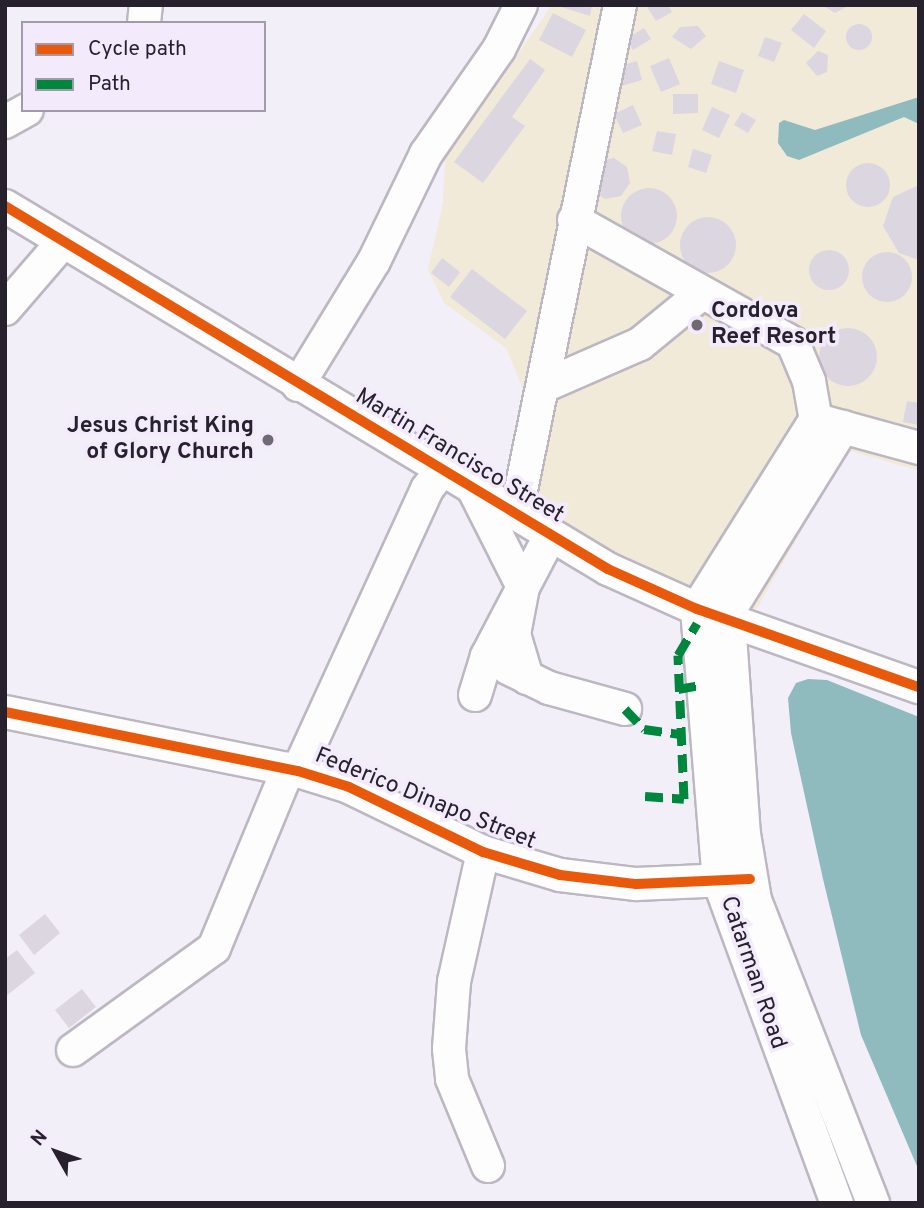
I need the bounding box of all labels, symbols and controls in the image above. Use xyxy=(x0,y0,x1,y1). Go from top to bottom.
legend xyxy=(21,21,266,112)
text: Cycle path xyxy=(88,36,187,63)
text: Path xyxy=(88,71,131,98)
place label: Cordova Reef Resort xyxy=(711,298,836,352)
marker: Cordova Reef Resort xyxy=(689,317,705,333)
street label: Martin Francisco Street xyxy=(350,384,568,530)
place label: Jesus Christ King of Glory Church xyxy=(67,413,254,467)
marker: Jesus Christ King of Glory Church xyxy=(260,432,276,448)
street label: Federico Dinapo Street xyxy=(310,743,540,857)
street label: Catarman Road xyxy=(713,893,791,1053)
north arrow xyxy=(21,1117,91,1187)
text: N xyxy=(26,1126,53,1151)

